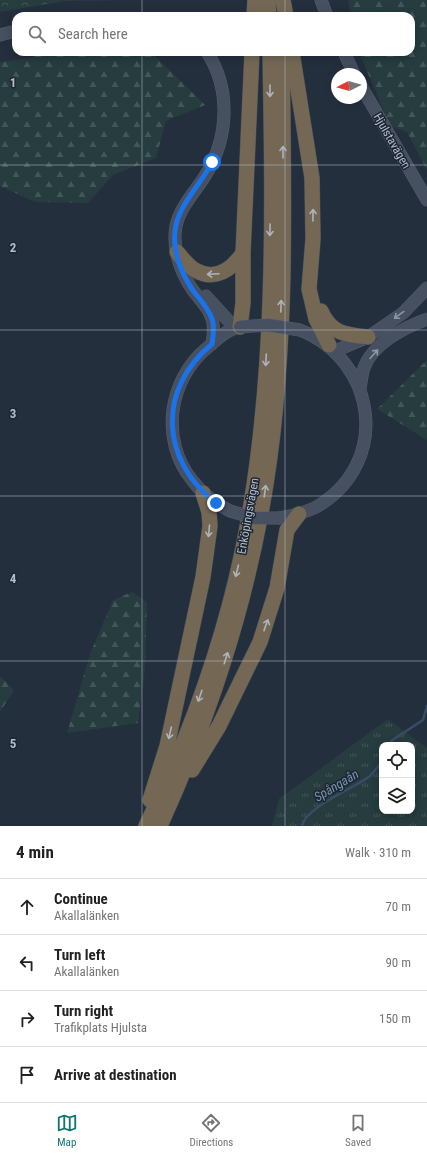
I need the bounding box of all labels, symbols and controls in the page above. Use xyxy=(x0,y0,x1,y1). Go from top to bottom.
search box xyxy=(12,12,415,56)
icon: search xyxy=(26,23,48,45)
text: Search here xyxy=(58,25,128,43)
north arrow xyxy=(331,68,367,104)
text: 1 xyxy=(10,75,16,90)
one-way arrow xyxy=(266,84,274,97)
street label: Hjulstavägen xyxy=(371,111,414,171)
one-way arrow xyxy=(279,146,287,159)
route start xyxy=(203,153,221,171)
one-way arrow xyxy=(309,209,317,222)
one-way arrow xyxy=(266,223,274,236)
text: 2 xyxy=(10,240,17,255)
one-way arrow xyxy=(207,270,220,278)
one-way arrow xyxy=(277,300,285,313)
one-way arrow xyxy=(394,311,405,319)
one-way arrow xyxy=(369,348,378,359)
one-way arrow xyxy=(263,353,270,366)
text: 3 xyxy=(10,406,16,421)
street label: Enköpingsvägen xyxy=(234,477,262,555)
one-way arrow xyxy=(261,485,269,498)
route end xyxy=(207,494,225,512)
one-way arrow xyxy=(205,524,213,537)
one-way arrow xyxy=(233,565,240,578)
text: 4 xyxy=(10,571,17,586)
one-way arrow xyxy=(263,619,271,631)
one-way arrow xyxy=(223,652,230,665)
one-way arrow xyxy=(196,690,204,702)
one-way arrow xyxy=(165,726,173,739)
text: 5 xyxy=(10,736,17,751)
map controls xyxy=(379,742,415,814)
button: locate xyxy=(379,742,415,778)
water label: Spångaån xyxy=(311,766,361,805)
button: layers xyxy=(379,778,415,814)
text: 4 min xyxy=(16,842,54,862)
text: Walk · 310 m xyxy=(345,845,411,860)
text: Continue xyxy=(54,890,108,908)
icon: ahead xyxy=(16,896,38,918)
text: 70 m xyxy=(385,899,411,914)
text: Akallalänken xyxy=(54,908,119,923)
text: Turn left xyxy=(54,946,105,964)
icon: left xyxy=(16,952,38,974)
text: 90 m xyxy=(385,955,411,970)
text: Akallalänken xyxy=(54,964,119,979)
text: Turn right xyxy=(54,1002,113,1020)
icon: right xyxy=(16,1008,38,1030)
text: 150 m xyxy=(379,1011,411,1026)
text: Trafikplats Hjulsta xyxy=(54,1020,147,1035)
icon: arrive xyxy=(16,1064,38,1086)
text: Arrive at destination xyxy=(54,1066,177,1084)
tab: Map xyxy=(56,1112,78,1149)
tab: Directions xyxy=(189,1112,233,1149)
tab: Saved xyxy=(345,1112,371,1149)

